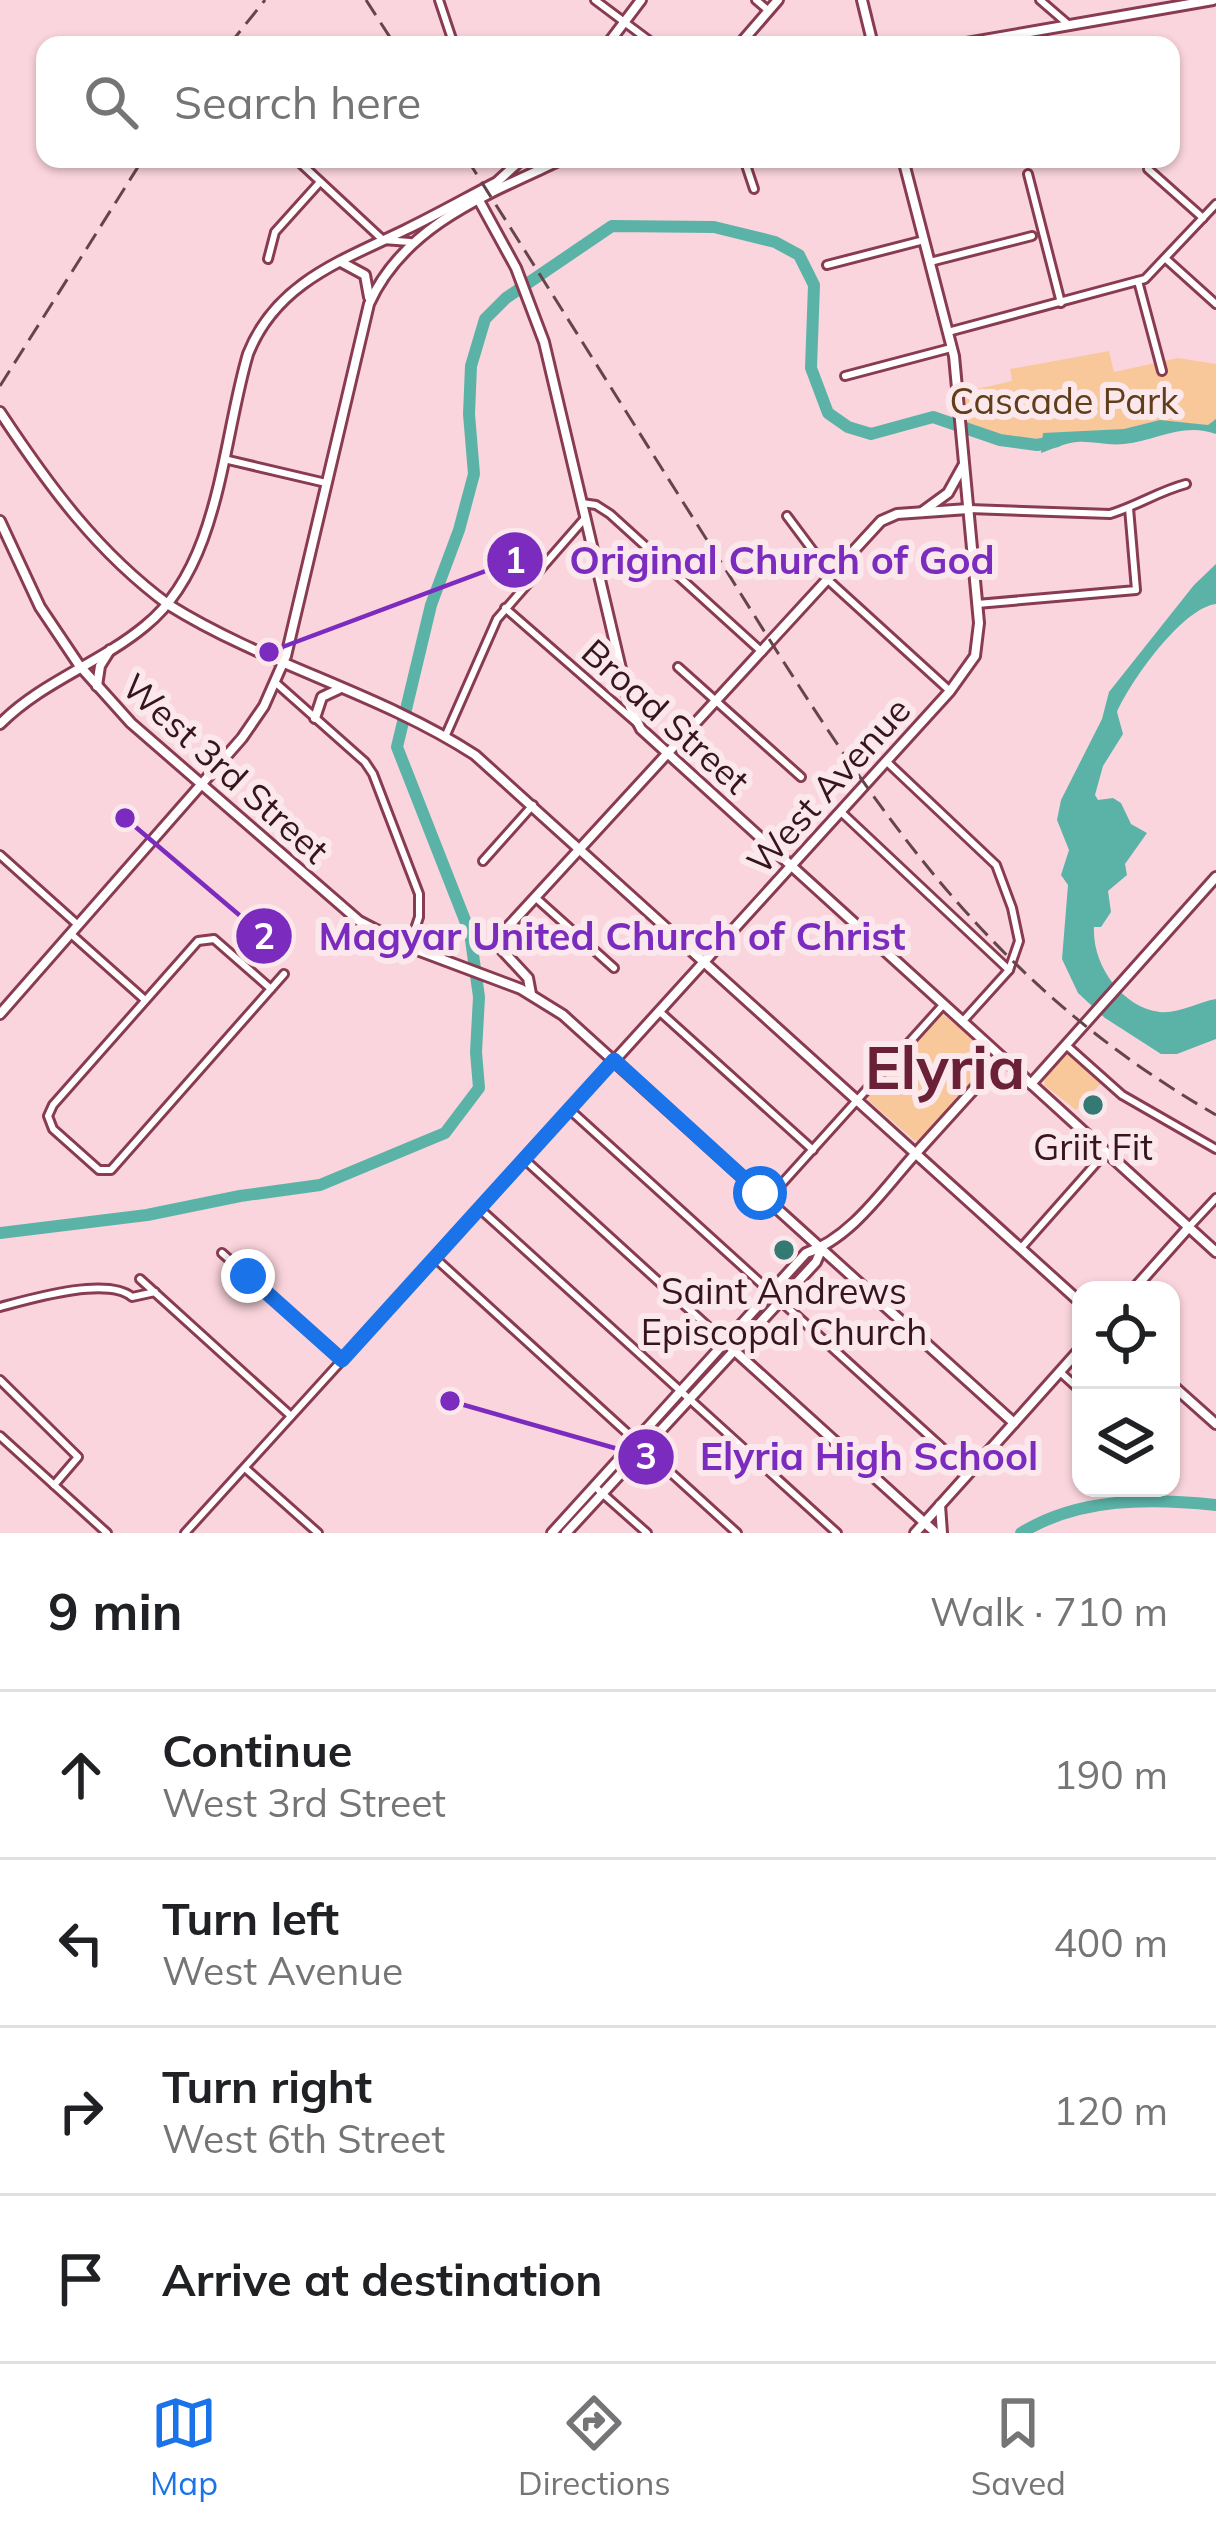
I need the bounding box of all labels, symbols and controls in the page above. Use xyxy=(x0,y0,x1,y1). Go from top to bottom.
search box xyxy=(36,36,1180,168)
icon: search xyxy=(78,69,144,135)
text: Search here xyxy=(174,74,421,130)
park label: Cascade Park xyxy=(949,378,1179,423)
callout: Original Church of God xyxy=(485,523,1019,598)
text: Original Church of God xyxy=(569,535,995,584)
text: 1 xyxy=(504,537,526,582)
street label: Broad Street xyxy=(573,629,759,803)
street label: West 3rd Street xyxy=(114,664,338,872)
street label: West Avenue xyxy=(737,687,919,883)
callout: Magyar United Church of Christ xyxy=(234,899,929,974)
text: Magyar United Church of Christ xyxy=(319,911,906,960)
text: 2 xyxy=(253,913,275,958)
district label: Elyria xyxy=(865,1029,1025,1104)
marker: Griit Fit xyxy=(1080,1092,1106,1118)
place label: Griit Fit xyxy=(1033,1124,1153,1169)
route start xyxy=(733,1166,787,1220)
marker: Saint Andrews Episcopal Church xyxy=(771,1237,797,1263)
route end xyxy=(221,1249,275,1303)
place label: Saint Andrews Episcopal Church xyxy=(641,1268,927,1354)
map controls xyxy=(1072,1281,1180,1497)
button: locate xyxy=(1072,1281,1180,1389)
button: layers xyxy=(1072,1389,1180,1497)
callout: Elyria High School xyxy=(616,1419,1062,1494)
text: Elyria High School xyxy=(700,1431,1038,1480)
text: 3 xyxy=(635,1433,657,1478)
text: 9 min xyxy=(48,1579,183,1643)
text: Walk · 710 m xyxy=(930,1587,1168,1636)
text: Continue xyxy=(162,1722,352,1778)
icon: ahead xyxy=(48,1742,114,1808)
text: 190 m xyxy=(1053,1750,1168,1799)
text: West 3rd Street xyxy=(162,1778,446,1827)
text: Turn left xyxy=(162,1890,339,1946)
icon: left xyxy=(48,1910,114,1976)
text: 400 m xyxy=(1053,1918,1168,1967)
text: West Avenue xyxy=(162,1946,403,1995)
text: Turn right xyxy=(162,2058,372,2114)
icon: right xyxy=(48,2078,114,2144)
text: 120 m xyxy=(1053,2086,1168,2135)
text: West 6th Street xyxy=(162,2114,445,2163)
icon: arrive xyxy=(48,2246,114,2312)
text: Arrive at destination xyxy=(162,2251,602,2307)
tab: Map xyxy=(150,2390,218,2503)
tab: Directions xyxy=(518,2390,671,2503)
tab: Saved xyxy=(971,2390,1066,2503)

